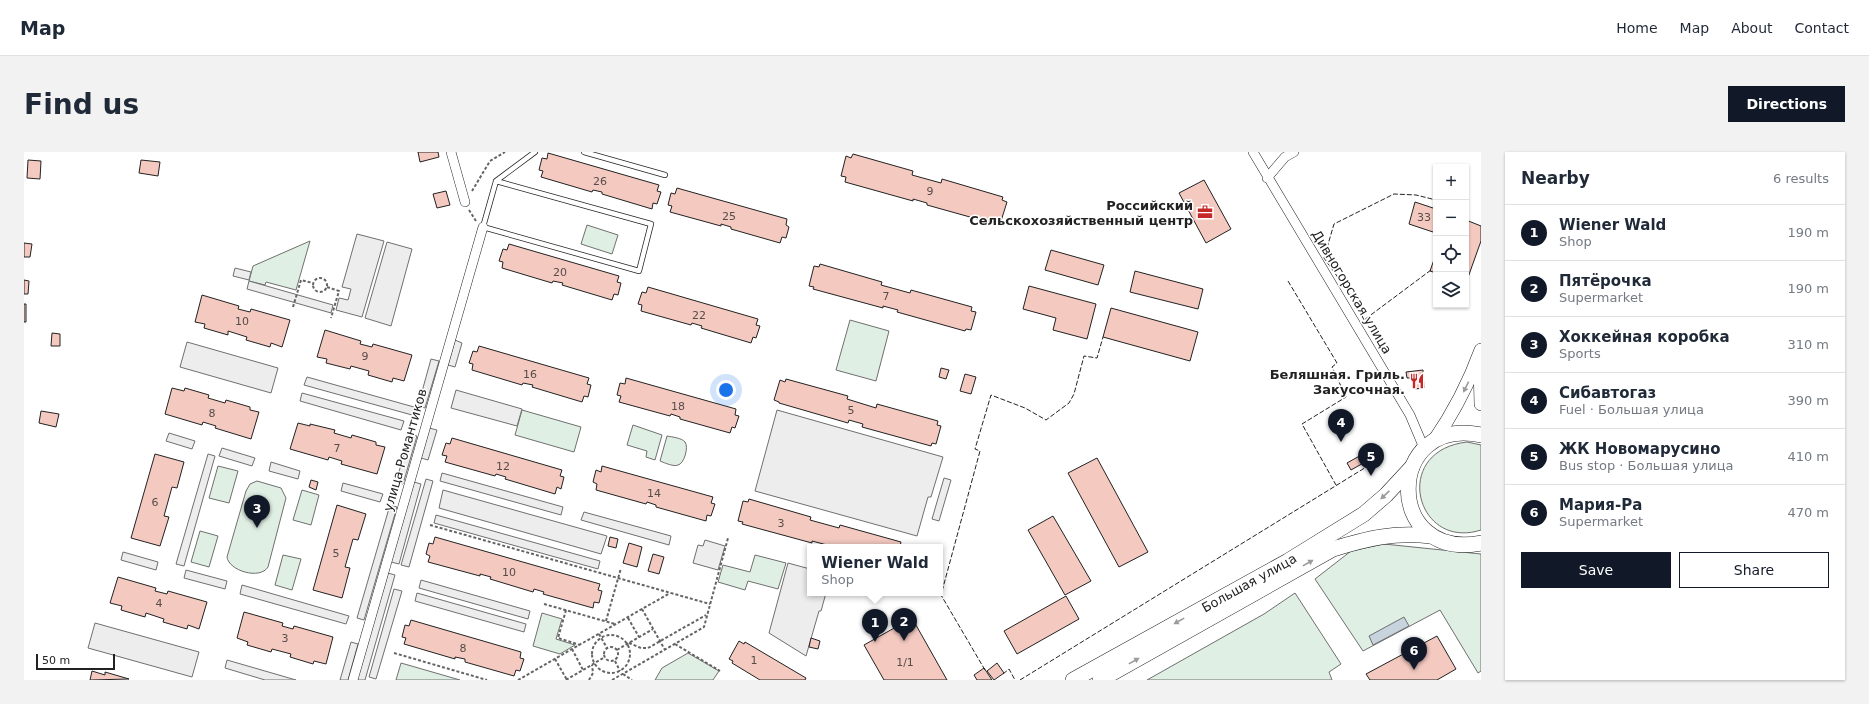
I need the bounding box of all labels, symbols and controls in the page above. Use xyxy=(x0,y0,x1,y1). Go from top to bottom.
text: Map xyxy=(20,17,65,39)
text: Home xyxy=(1616,20,1658,36)
text: Map xyxy=(1680,20,1709,36)
text: About xyxy=(1731,20,1773,36)
text: Contact xyxy=(1795,20,1849,36)
button: Directions xyxy=(1728,86,1845,122)
text: Find us xyxy=(24,88,139,121)
map controls xyxy=(1433,164,1469,308)
button: + xyxy=(1433,164,1469,200)
text: Nearby xyxy=(1521,168,1590,188)
text: 6 results xyxy=(1773,171,1829,186)
house number: 26 xyxy=(593,175,607,188)
house number: 9 xyxy=(927,185,934,198)
place label: Российский Сельскохозяйственный центр xyxy=(969,198,1193,228)
button: − xyxy=(1433,200,1469,236)
office icon: Российский Сельскохозяйственный центр xyxy=(1196,203,1214,221)
house number: 25 xyxy=(722,210,736,223)
house number: 33 xyxy=(1417,211,1431,224)
text: Wiener Wald xyxy=(1559,216,1666,234)
text: 1 xyxy=(1529,225,1539,240)
text: 190 m xyxy=(1787,225,1829,240)
street label: Дивногорская улица xyxy=(1309,227,1395,357)
text: Shop xyxy=(1559,234,1592,249)
button: locate xyxy=(1433,236,1469,272)
house number: 20 xyxy=(553,266,567,279)
button: layers xyxy=(1433,272,1469,308)
text: Пятёрочка xyxy=(1559,272,1652,290)
text: 2 xyxy=(1529,281,1539,296)
text: 190 m xyxy=(1787,281,1829,296)
house number: 7 xyxy=(883,290,890,303)
text: Supermarket xyxy=(1559,290,1643,305)
house number: 22 xyxy=(692,309,706,322)
house number: 10 xyxy=(235,315,249,328)
text: Хоккейная коробка xyxy=(1559,328,1730,346)
text: 3 xyxy=(1529,337,1539,352)
text: 310 m xyxy=(1787,337,1829,352)
text: Sports xyxy=(1559,346,1601,361)
house number: 9 xyxy=(362,350,369,363)
place label: Беляшная. Гриль. Закусочная. xyxy=(1270,367,1405,397)
house number: 16 xyxy=(523,368,537,381)
restaurant icon: Беляшная. Гриль. Закусочная. xyxy=(1408,372,1426,390)
your location xyxy=(716,380,736,400)
one-way arrow xyxy=(1463,381,1469,392)
text: Сибавтогаз xyxy=(1559,384,1656,402)
street label: улица Романтиков xyxy=(380,387,430,513)
text: 4 xyxy=(1529,393,1539,408)
text: 390 m xyxy=(1787,393,1829,408)
house number: 18 xyxy=(671,400,685,413)
text: Fuel · Большая улица xyxy=(1559,402,1704,417)
house number: 5 xyxy=(848,404,855,417)
house number: 8 xyxy=(209,407,216,420)
pin: 4 xyxy=(1328,409,1354,442)
text: ЖК Новомарусино xyxy=(1559,440,1720,458)
house number: 7 xyxy=(334,442,341,455)
pin: 5 xyxy=(1358,443,1384,476)
text: 5 xyxy=(1529,449,1539,464)
text: 410 m xyxy=(1787,449,1829,464)
text: Bus stop · Большая улица xyxy=(1559,458,1733,473)
house number: 12 xyxy=(496,460,510,473)
house number: 14 xyxy=(647,487,661,500)
one-way arrow xyxy=(1380,491,1390,500)
pin: 3 xyxy=(244,495,270,528)
house number: 6 xyxy=(152,496,159,509)
text: Мария-Ра xyxy=(1559,496,1642,514)
text: 6 xyxy=(1529,505,1539,520)
text: 470 m xyxy=(1787,505,1829,520)
text: Supermarket xyxy=(1559,514,1643,529)
house number: 3 xyxy=(778,517,785,530)
popup xyxy=(807,544,943,596)
house number: 5 xyxy=(333,547,340,560)
street label: Большая улица xyxy=(1199,550,1299,615)
button: Save xyxy=(1521,552,1671,588)
button: Share xyxy=(1679,552,1829,588)
text: Wiener Wald xyxy=(821,554,929,572)
one-way arrow xyxy=(1302,560,1314,567)
house number: 10 xyxy=(502,566,516,579)
text: Shop xyxy=(821,572,854,587)
house number: 4 xyxy=(156,597,163,610)
pin: 2 xyxy=(891,608,917,641)
pin: 1 xyxy=(862,609,888,642)
one-way arrow xyxy=(1173,618,1185,625)
house number: 3 xyxy=(282,632,289,645)
pin: 6 xyxy=(1401,637,1427,670)
house number: 8 xyxy=(460,642,467,655)
scale bar xyxy=(36,652,115,671)
text: 50 m xyxy=(42,654,70,667)
house number: 1 xyxy=(751,654,758,667)
house number: 1/1 xyxy=(896,656,914,669)
one-way arrow xyxy=(1128,658,1140,664)

